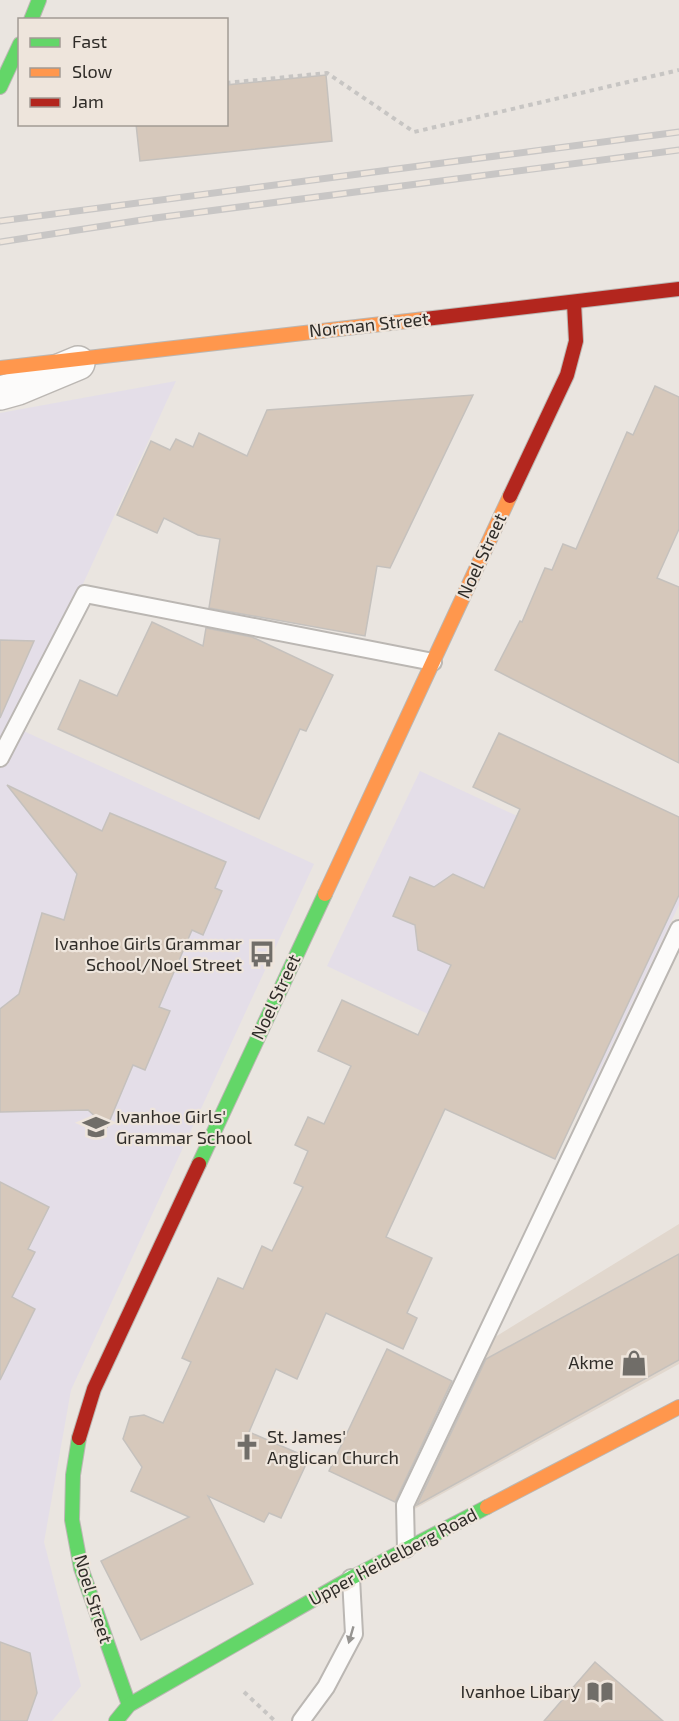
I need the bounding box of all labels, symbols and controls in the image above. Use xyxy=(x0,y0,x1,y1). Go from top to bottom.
legend xyxy=(18,18,228,126)
text: Fast xyxy=(72,30,107,52)
text: Slow xyxy=(72,60,113,82)
text: Jam xyxy=(72,90,104,112)
street label: Norman Street xyxy=(308,307,430,341)
street label: Noel Street xyxy=(452,509,510,602)
place label: Ivanhoe Girls Grammar School/Noel Street xyxy=(55,932,242,975)
bus stop icon: Ivanhoe Girls Grammar School/Noel Street xyxy=(247,939,277,969)
street label: Noel Street xyxy=(246,950,304,1043)
place label: Ivanhoe Girls' Grammar School xyxy=(116,1105,252,1148)
school or university icon: Ivanhoe Girls' Grammar School xyxy=(81,1112,111,1142)
shop icon: Akme xyxy=(619,1348,649,1378)
place label: Akme xyxy=(568,1351,614,1373)
place label: St. James' Anglican Church xyxy=(267,1425,399,1468)
church icon: St. James' Anglican Church xyxy=(232,1432,262,1462)
street label: Upper Heidelberg Road xyxy=(305,1502,480,1610)
street label: Noel Street xyxy=(70,1552,118,1646)
one-way arrow xyxy=(345,1626,355,1645)
library icon: Ivanhoe Libary xyxy=(585,1677,615,1707)
place label: Ivanhoe Libary xyxy=(461,1680,580,1702)

